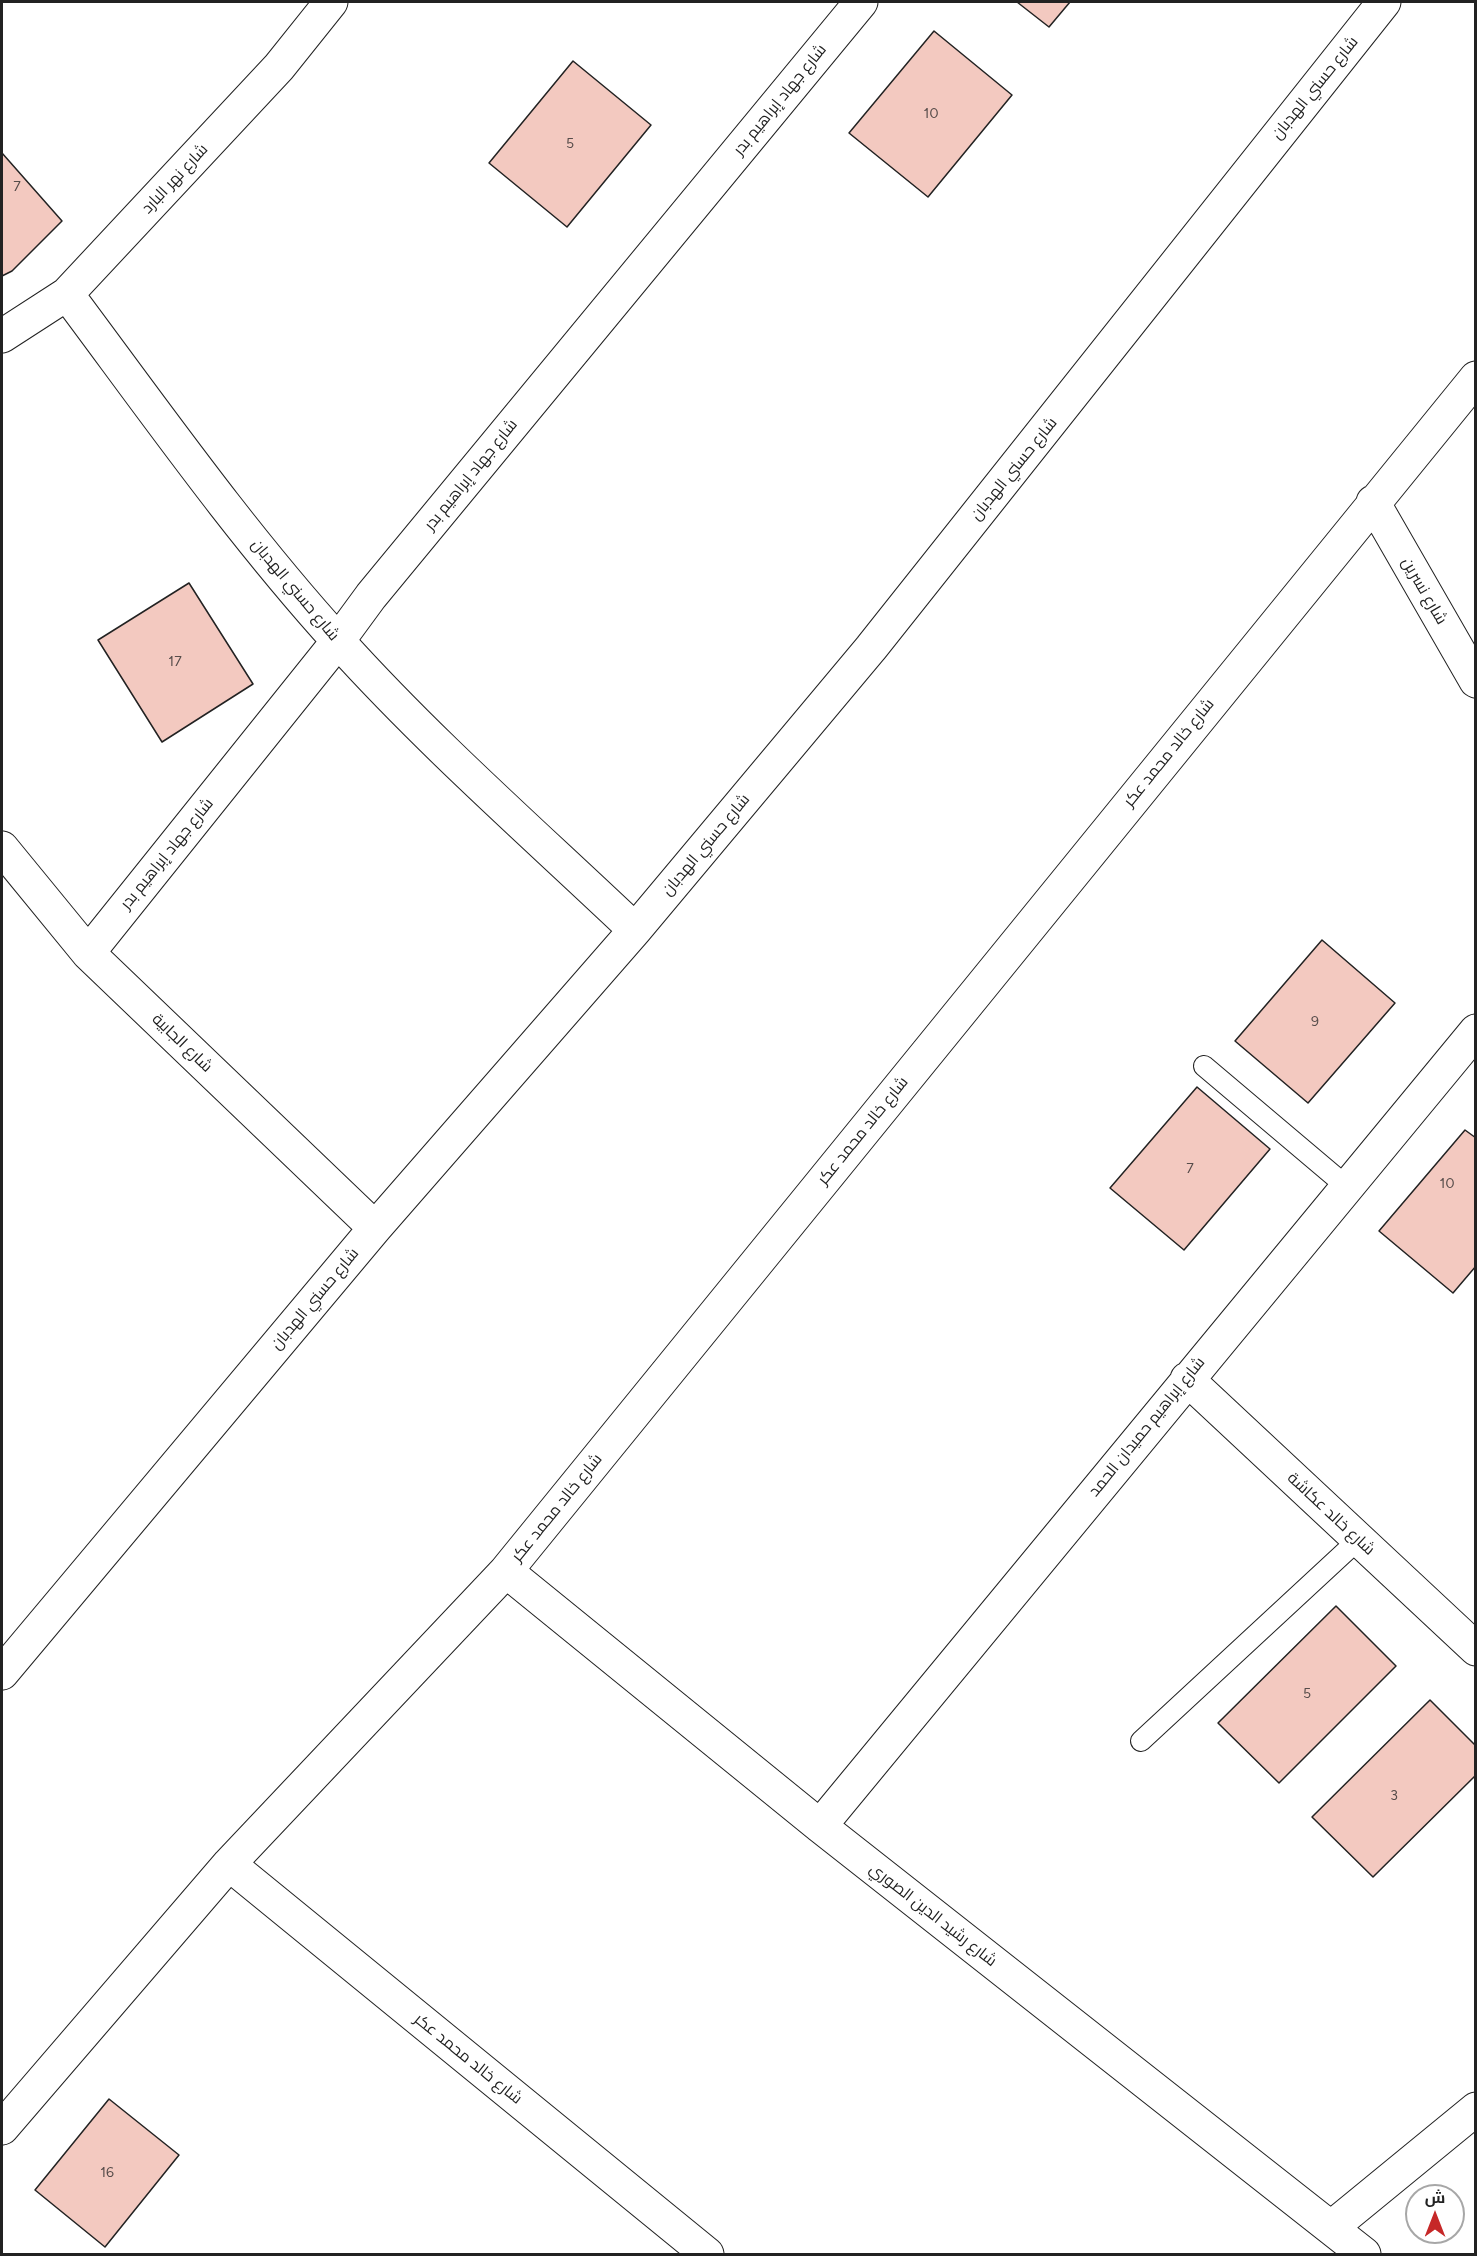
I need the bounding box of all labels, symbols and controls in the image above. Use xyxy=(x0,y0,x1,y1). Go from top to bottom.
street label: شارع حسني الهدبان xyxy=(1268,33,1362,143)
street label: شارع جهاد إبراهيم بدر xyxy=(729,41,831,159)
house number: 10 xyxy=(924,106,938,122)
house number: 5 xyxy=(566,136,574,152)
street label: شارع نهر البارد xyxy=(138,140,212,218)
house number: 7 xyxy=(13,179,21,195)
street label: شارع حسني الهدبان xyxy=(967,414,1061,524)
street label: شارع جهاد إبراهيم بدر xyxy=(420,416,522,534)
street label: شارع حسني الهدبان xyxy=(247,535,343,645)
street label: شارع نسرين xyxy=(1397,554,1451,628)
house number: 17 xyxy=(168,654,182,670)
street label: شارع خالد محمد عكر xyxy=(1120,695,1218,811)
street label: شارع حسني الهدبان xyxy=(658,790,754,900)
street label: شارع جهاد إبراهيم بدر xyxy=(116,795,218,913)
street label: شارع الجابية xyxy=(148,1010,216,1076)
house number: 9 xyxy=(1311,1014,1319,1030)
street label: شارع خالد محمد عكر xyxy=(814,1073,912,1189)
house number: 7 xyxy=(1186,1161,1194,1177)
house number: 10 xyxy=(1440,1176,1454,1192)
street label: شارع حسني الهدبان xyxy=(267,1244,363,1354)
street label: شارع إبراهيم حميدان الحمد xyxy=(1085,1353,1209,1501)
street label: شارع خالد محمد عكر xyxy=(508,1450,606,1566)
street label: شارع خالد عكاشة xyxy=(1283,1469,1379,1559)
house number: 5 xyxy=(1303,1686,1311,1702)
house number: 3 xyxy=(1390,1788,1398,1804)
street label: شارع رشيد الدين الصوري xyxy=(865,1859,1001,1971)
street label: شارع خالد محمد عكر xyxy=(410,2010,526,2108)
house number: 16 xyxy=(100,2165,114,2181)
north arrow xyxy=(1405,2184,1465,2244)
text: ش xyxy=(1425,2188,1445,2207)

